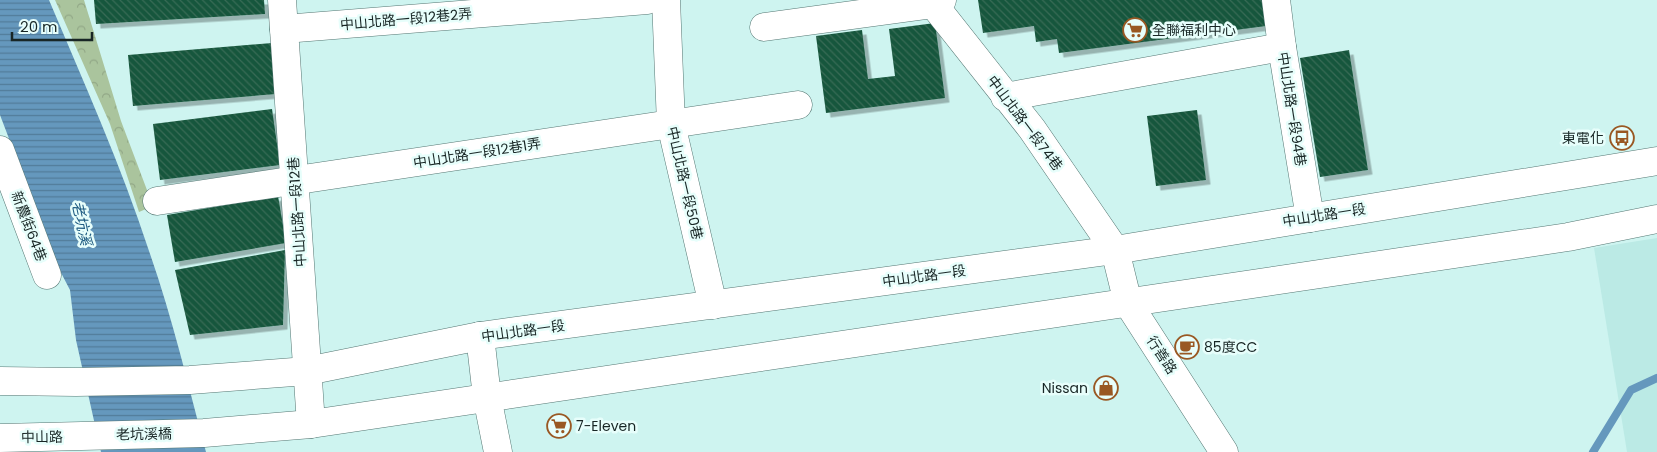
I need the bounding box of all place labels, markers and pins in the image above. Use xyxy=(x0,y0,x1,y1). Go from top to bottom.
supermarket icon: 全聯福利中心 xyxy=(1122,17,1148,43)
place label: 全聯福利中心 xyxy=(1152,20,1236,40)
bus stop icon: 東電化 xyxy=(1609,125,1635,151)
place label: 東電化 xyxy=(1562,128,1604,148)
cafe icon: 85度CC xyxy=(1174,334,1200,360)
place label: 85度CC xyxy=(1204,337,1257,357)
shop icon: Nissan xyxy=(1093,375,1119,401)
place label: Nissan xyxy=(1042,378,1088,398)
supermarket icon: 7-Eleven xyxy=(546,413,572,439)
place label: 7-Eleven xyxy=(576,416,636,436)

